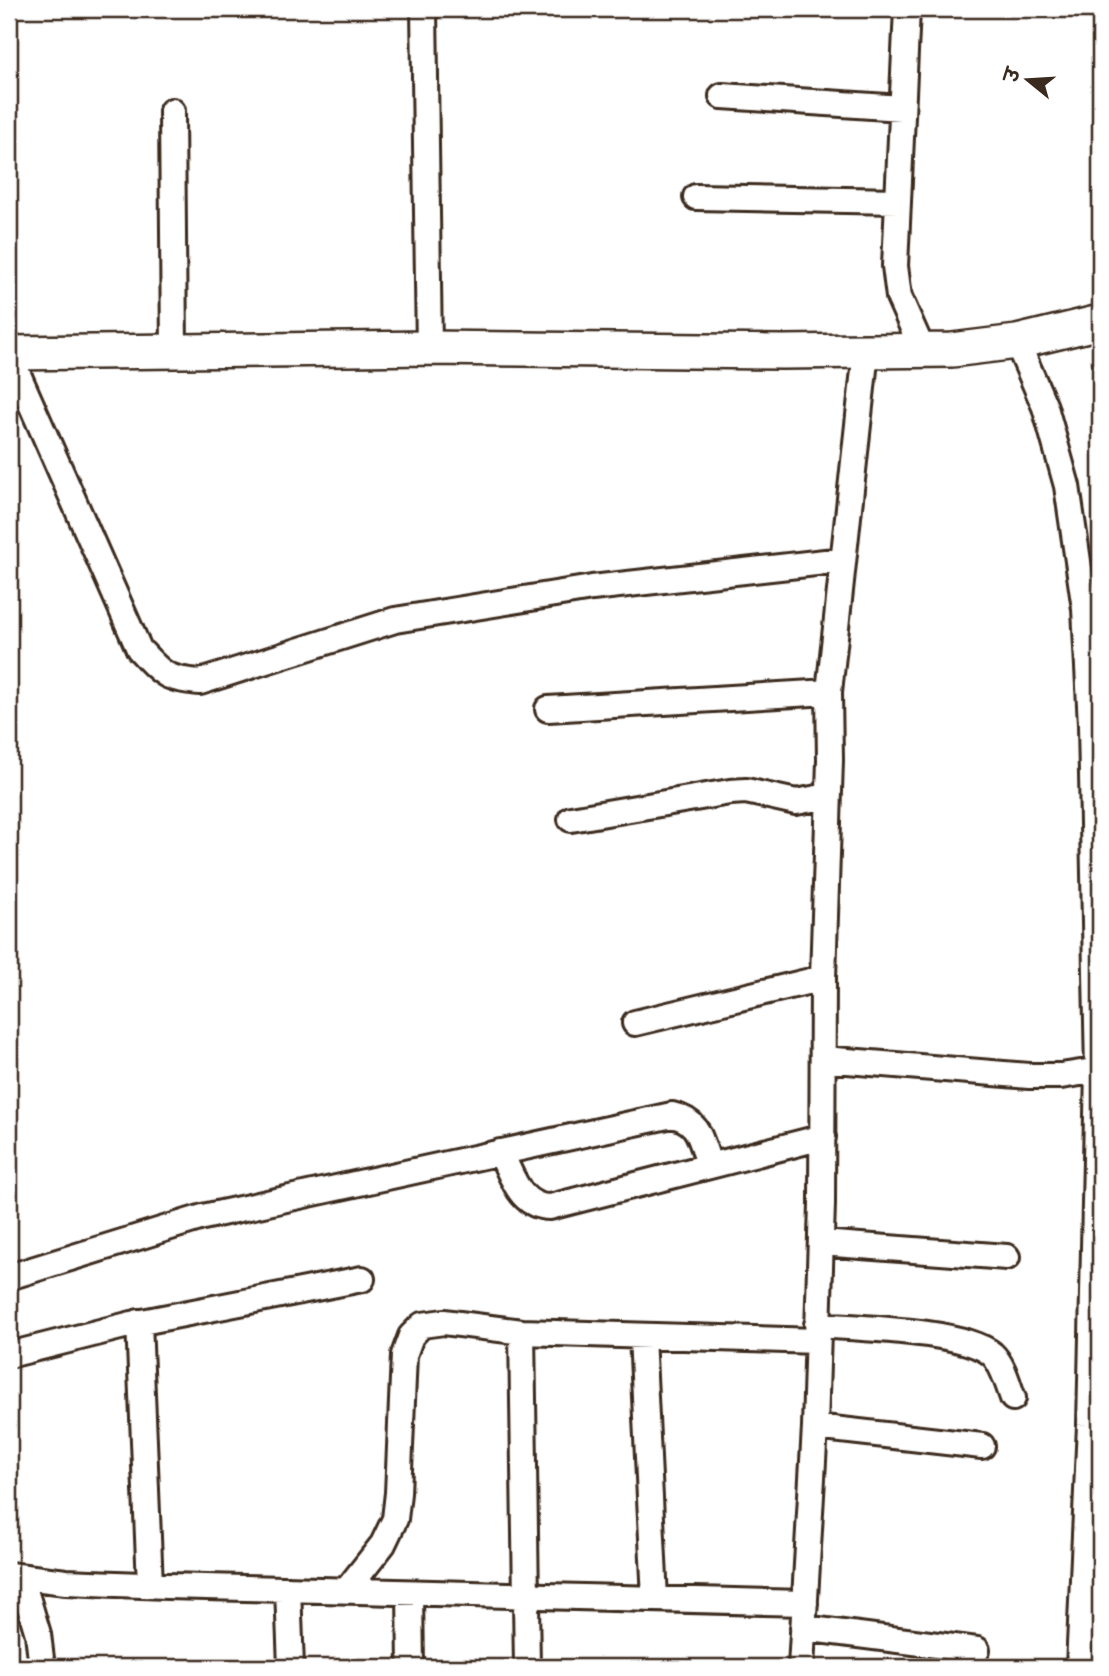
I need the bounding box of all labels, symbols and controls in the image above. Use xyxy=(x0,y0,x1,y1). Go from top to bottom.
north arrow xyxy=(993,46,1064,116)
text: उ xyxy=(999,63,1027,87)

